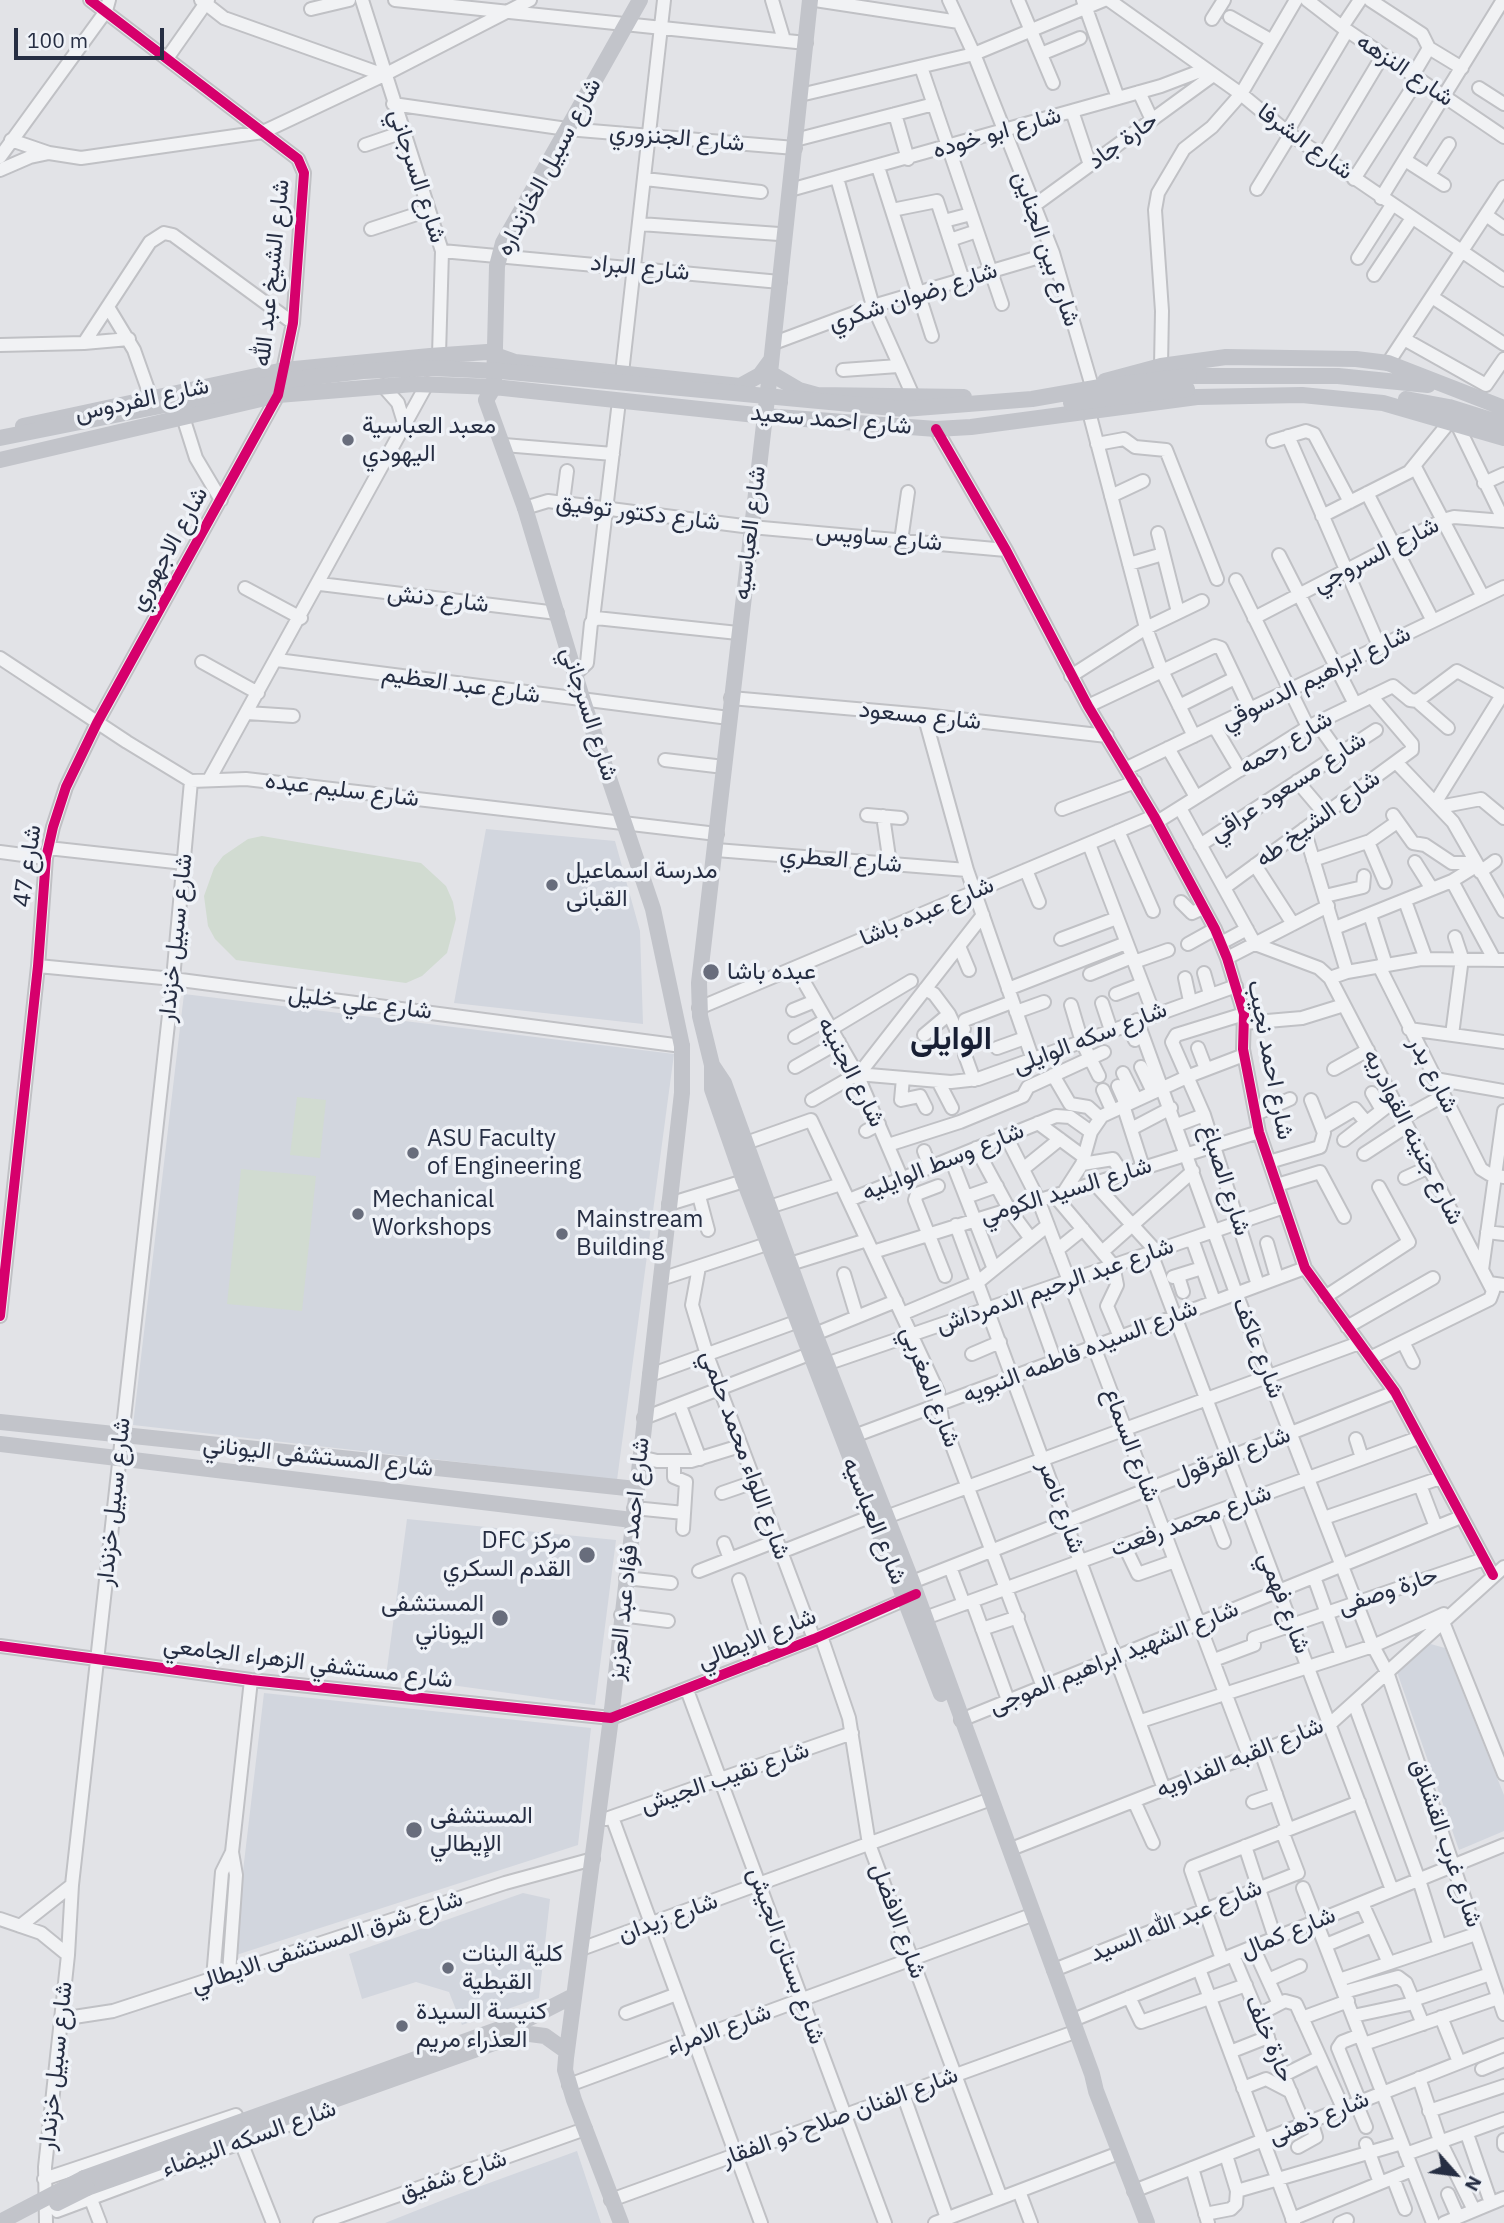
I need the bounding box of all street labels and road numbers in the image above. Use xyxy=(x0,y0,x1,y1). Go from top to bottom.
street label: شارع النزهه xyxy=(1351,27,1459,113)
street label: شارع سبيل الخازنداره xyxy=(490,73,608,261)
street label: شارع الشرفا xyxy=(1251,98,1359,186)
street label: شارع ابو خوده xyxy=(929,101,1065,165)
street label: شارع السرجاني xyxy=(382,106,452,246)
street label: حارة جاد xyxy=(1082,106,1164,176)
street label: شارع الجنزوري xyxy=(608,118,746,158)
street label: شارع بين الجناين xyxy=(1006,168,1086,330)
street label: شارع الشيخ عبد الله xyxy=(248,178,296,368)
street label: شارع البراد xyxy=(589,248,691,288)
street label: شارع رضوان شكري xyxy=(825,256,1001,338)
street label: شارع الفردوس xyxy=(72,372,212,428)
street label: شارع احمد سعيد xyxy=(749,399,913,441)
street label: شارع العباسيه xyxy=(727,464,773,602)
street label: شارع الاجهوري xyxy=(123,482,215,616)
street label: شارع دكتور توفيق xyxy=(554,489,722,537)
street label: شارع السروجي xyxy=(1308,511,1444,599)
street label: شارع ساويس xyxy=(815,518,943,558)
street label: شارع دنش xyxy=(386,578,490,620)
street label: شارع ابراهيم الدسوقي xyxy=(1216,620,1416,736)
street label: شارع السرجاني xyxy=(554,644,624,784)
street label: شارع عبد العظيم xyxy=(380,660,542,710)
street label: شارع مسعود xyxy=(857,695,983,737)
street label: شارع رحمه xyxy=(1234,705,1338,781)
street label: شارع مسعود عراقي xyxy=(1204,726,1372,848)
street label: شارع الشيخ طه xyxy=(1250,764,1386,874)
street label: شارع سليم عبده xyxy=(263,766,421,814)
street label: شارع 47 xyxy=(8,823,48,909)
street label: شارع العطري xyxy=(779,840,903,880)
street label: شارع سبيل خزندار xyxy=(153,852,199,1024)
street label: شارع عبده باشا xyxy=(856,871,998,953)
street label: شارع احمد نجيب xyxy=(1240,978,1300,1142)
street label: شارع علي خليل xyxy=(286,980,434,1026)
street label: شارع سكه الوايلى xyxy=(1009,995,1171,1081)
street label: شارع الجنينه xyxy=(811,1012,891,1132)
street label: شارع بدر xyxy=(1402,1032,1464,1118)
street label: شارع جنينه القوادريه xyxy=(1356,1044,1470,1230)
street label: شارع وسط الوايليه xyxy=(858,1116,1028,1208)
street label: شارع الصباغ xyxy=(1193,1121,1257,1239)
street label: شارع السيد الكومي xyxy=(977,1151,1155,1231)
street label: شارع عبد الرحيم الدمرداش xyxy=(932,1232,1178,1340)
street label: شارع السيده فاطمه النبويه xyxy=(959,1294,1201,1410)
street label: شارع عاكف xyxy=(1226,1294,1290,1402)
street label: شارع المغربي xyxy=(894,1322,966,1452)
street label: شارع اللواء محمد حلمي xyxy=(694,1347,796,1563)
street label: شارع السماع xyxy=(1096,1384,1166,1506)
street label: شارع سبيل خزندار xyxy=(91,1416,137,1588)
street label: شارع القرقول xyxy=(1169,1421,1295,1491)
street label: شارع المستشفى اليوناني xyxy=(202,1431,434,1483)
street label: شارع احمد فؤاد عبد العزيز xyxy=(602,1436,656,1682)
street label: شارع العباسيه xyxy=(835,1453,913,1589)
street label: شارع ناصر xyxy=(1031,1457,1091,1557)
street label: شارع محمد رفعت xyxy=(1107,1479,1275,1563)
street label: شارع فهمي xyxy=(1251,1548,1317,1658)
street label: حارة وصفى xyxy=(1334,1560,1442,1622)
street label: شارع الشهيد ابراهيم الموجى xyxy=(985,1595,1243,1721)
street label: شارع الايطالي xyxy=(693,1602,821,1676)
street label: شارع مستشفي الزهراء الجامعي xyxy=(162,1631,454,1695)
street label: شارع القبه الفداويه xyxy=(1152,1711,1328,1805)
street label: شارع نقيب الجيش xyxy=(637,1736,813,1820)
street label: شارع غرب القشلاق xyxy=(1404,1755,1488,1931)
street label: شارع الافضل xyxy=(864,1859,932,1983)
street label: شارع بستان الجيش xyxy=(741,1864,831,2048)
street label: شارع عبد الله السيد xyxy=(1086,1873,1266,1969)
street label: شارع شرق المستشفى الايطالي xyxy=(188,1884,466,2000)
street label: شارع زيدان xyxy=(614,1887,722,1949)
street label: شارع كمال xyxy=(1236,1901,1340,1965)
street label: شارع سبيل خزندار xyxy=(33,1980,79,2152)
street label: حارة خلف xyxy=(1238,1991,1300,2087)
street label: شارع الامراء xyxy=(663,1998,775,2062)
street label: شارع الفنان صلاح ذو الفقار xyxy=(718,2061,962,2173)
street label: شارع ذهنى xyxy=(1265,2085,1373,2151)
street label: شارع السكه البيضاء xyxy=(158,2094,340,2184)
street label: شارع شفيق xyxy=(395,2144,511,2208)

